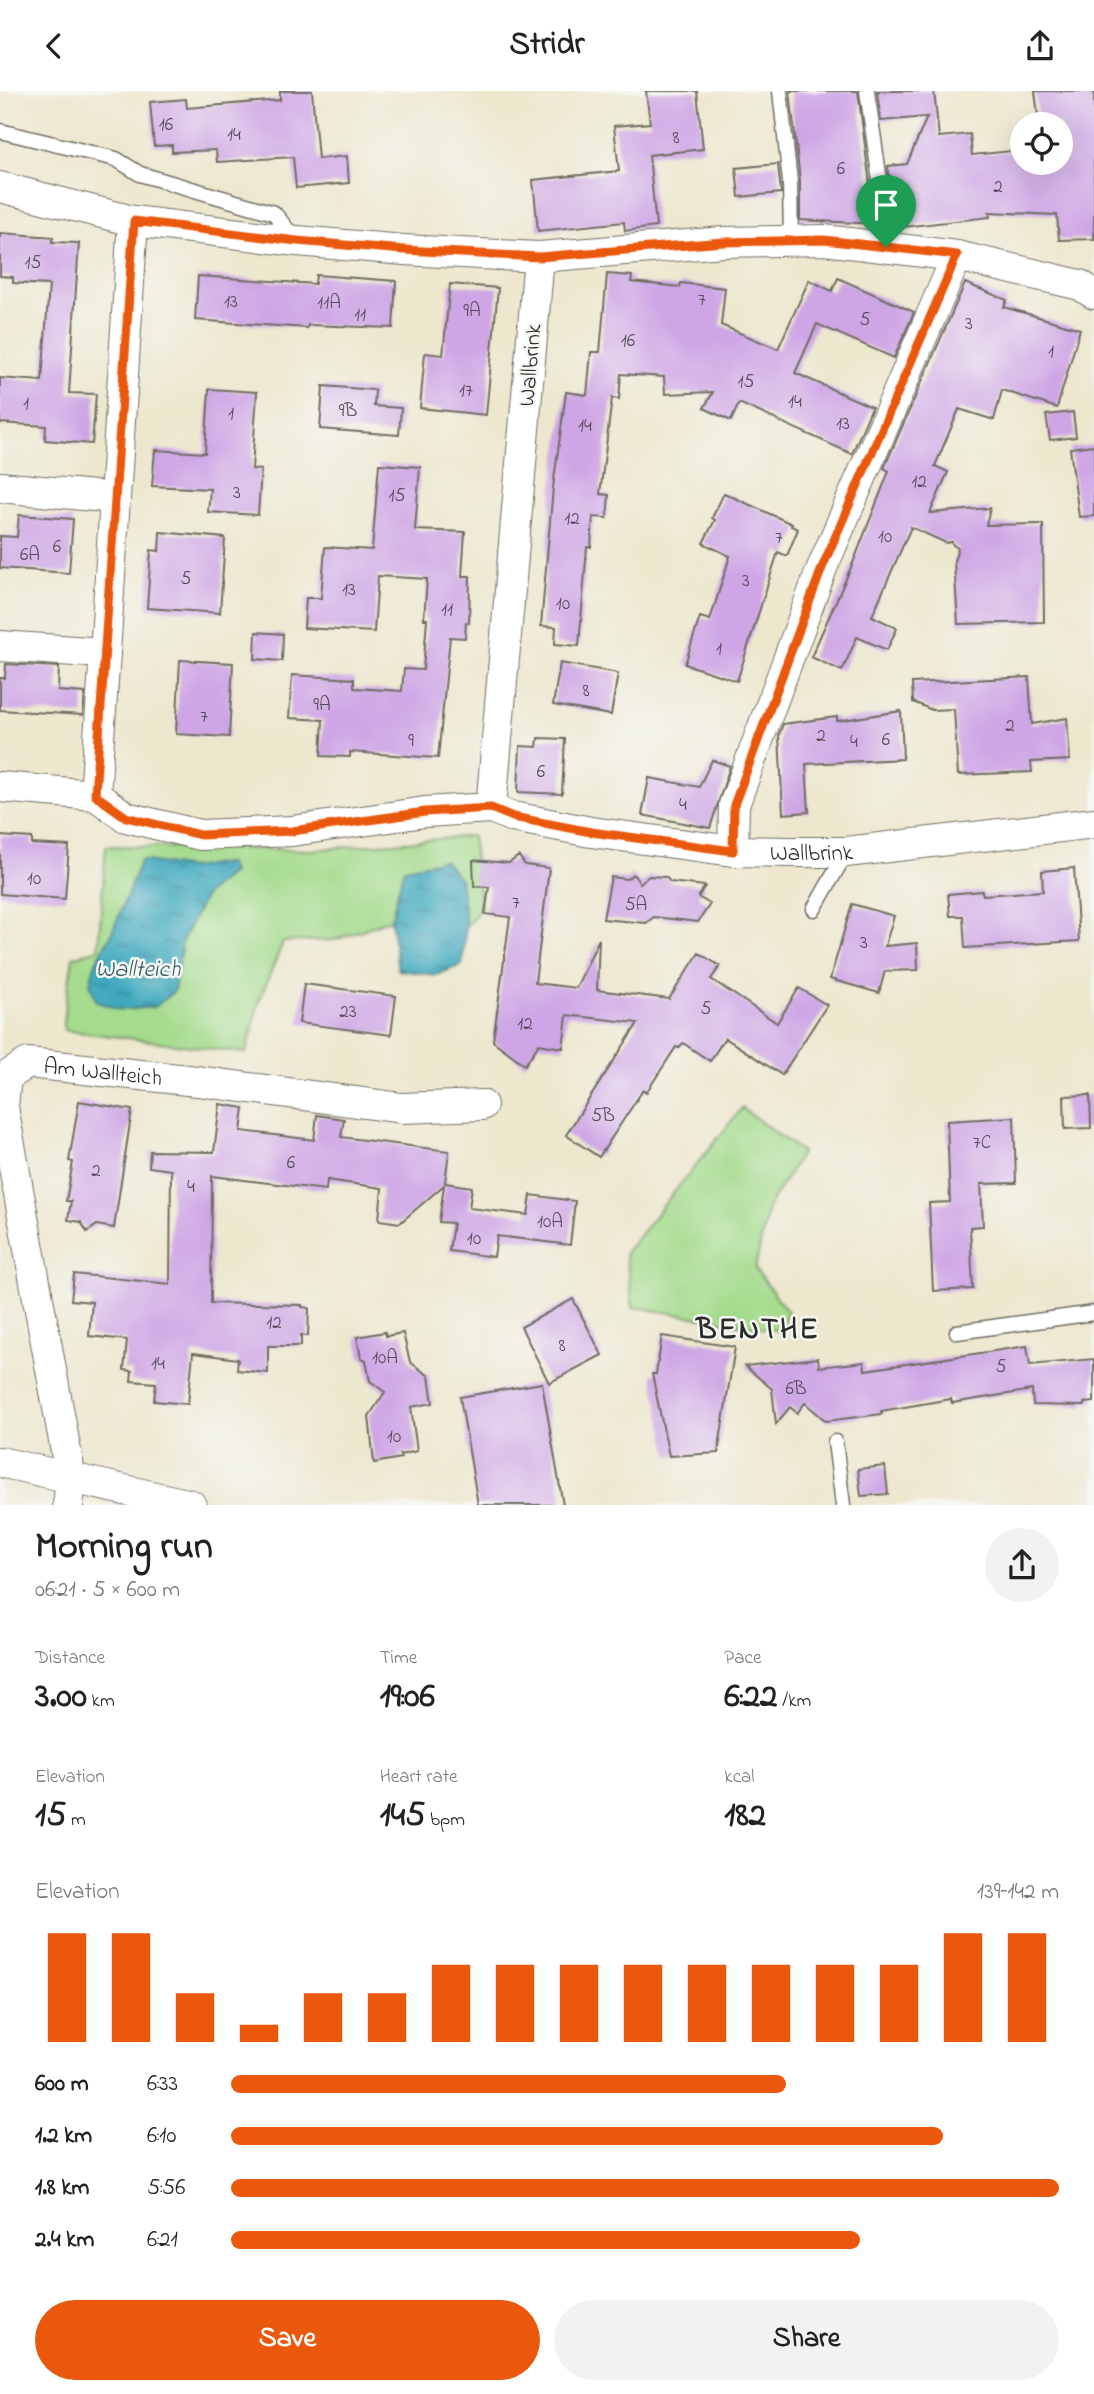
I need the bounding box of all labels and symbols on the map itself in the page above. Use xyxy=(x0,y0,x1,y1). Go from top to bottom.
house number: 16 xyxy=(159,112,173,139)
house number: 14 xyxy=(227,122,241,149)
house number: 8 xyxy=(672,125,680,152)
house number: 6 xyxy=(837,156,845,183)
house number: 2 xyxy=(993,174,1003,201)
pin xyxy=(856,175,916,247)
house number: 15 xyxy=(25,250,42,277)
house number: 7 xyxy=(698,287,706,314)
house number: 13 xyxy=(224,289,238,316)
house number: 11A xyxy=(317,290,341,317)
house number: 9A xyxy=(463,298,481,325)
house number: 11 xyxy=(354,302,366,329)
house number: 5 xyxy=(860,307,871,334)
house number: 3 xyxy=(965,311,973,338)
street label: Wallbrink xyxy=(511,322,552,408)
house number: 16 xyxy=(621,328,635,355)
house number: 1 xyxy=(1048,339,1054,366)
house number: 15 xyxy=(738,369,755,396)
house number: 17 xyxy=(459,378,473,405)
house number: 14 xyxy=(788,389,802,416)
house number: 1 xyxy=(23,391,29,418)
house number: 9B xyxy=(339,398,357,425)
house number: 1 xyxy=(228,401,234,428)
house number: 13 xyxy=(836,411,850,438)
house number: 14 xyxy=(578,413,592,440)
house number: 12 xyxy=(911,469,927,496)
house number: 3 xyxy=(233,480,241,507)
house number: 15 xyxy=(389,483,406,510)
house number: 12 xyxy=(564,506,580,533)
house number: 10 xyxy=(878,524,892,551)
house number: 7 xyxy=(775,525,783,552)
house number: 6 xyxy=(53,534,61,561)
house number: 6A xyxy=(20,542,40,569)
house number: 5 xyxy=(181,566,192,593)
house number: 3 xyxy=(742,568,750,595)
house number: 13 xyxy=(342,577,356,604)
house number: 10 xyxy=(556,591,570,618)
house number: 11 xyxy=(441,597,453,624)
house number: 1 xyxy=(716,636,722,663)
house number: 8 xyxy=(582,678,590,705)
house number: 9A xyxy=(313,692,331,719)
house number: 7 xyxy=(200,704,208,731)
house number: 2 xyxy=(1005,713,1015,740)
house number: 2 xyxy=(816,723,826,750)
house number: 6 xyxy=(882,727,890,754)
house number: 9 xyxy=(408,728,414,755)
house number: 4 xyxy=(850,729,858,756)
house number: 6 xyxy=(537,759,545,786)
house number: 4 xyxy=(679,792,687,819)
street label: Wallbrink xyxy=(770,837,856,871)
house number: 10 xyxy=(27,866,41,893)
house number: 7 xyxy=(512,890,520,917)
house number: 5A xyxy=(625,892,647,919)
house number: 3 xyxy=(860,930,868,957)
water label: Wallteich xyxy=(96,953,181,988)
house number: 5 xyxy=(701,996,712,1023)
house number: 23 xyxy=(339,999,357,1026)
house number: 12 xyxy=(517,1011,533,1038)
street label: Am Wallteich xyxy=(42,1051,164,1096)
house number: 5B xyxy=(591,1103,615,1130)
house number: 7C xyxy=(973,1130,991,1157)
house number: 6 xyxy=(287,1150,295,1177)
house number: 2 xyxy=(91,1158,101,1185)
house number: 4 xyxy=(187,1174,195,1201)
house number: 10A xyxy=(537,1209,563,1236)
house number: 10 xyxy=(467,1226,481,1253)
district label: BENTHE xyxy=(694,1309,820,1353)
house number: 12 xyxy=(266,1310,282,1337)
house number: 8 xyxy=(558,1333,566,1360)
house number: 10A xyxy=(372,1345,398,1372)
house number: 14 xyxy=(151,1351,165,1378)
house number: 5 xyxy=(996,1354,1007,1381)
house number: 6B xyxy=(785,1376,807,1403)
house number: 10 xyxy=(387,1424,401,1451)

